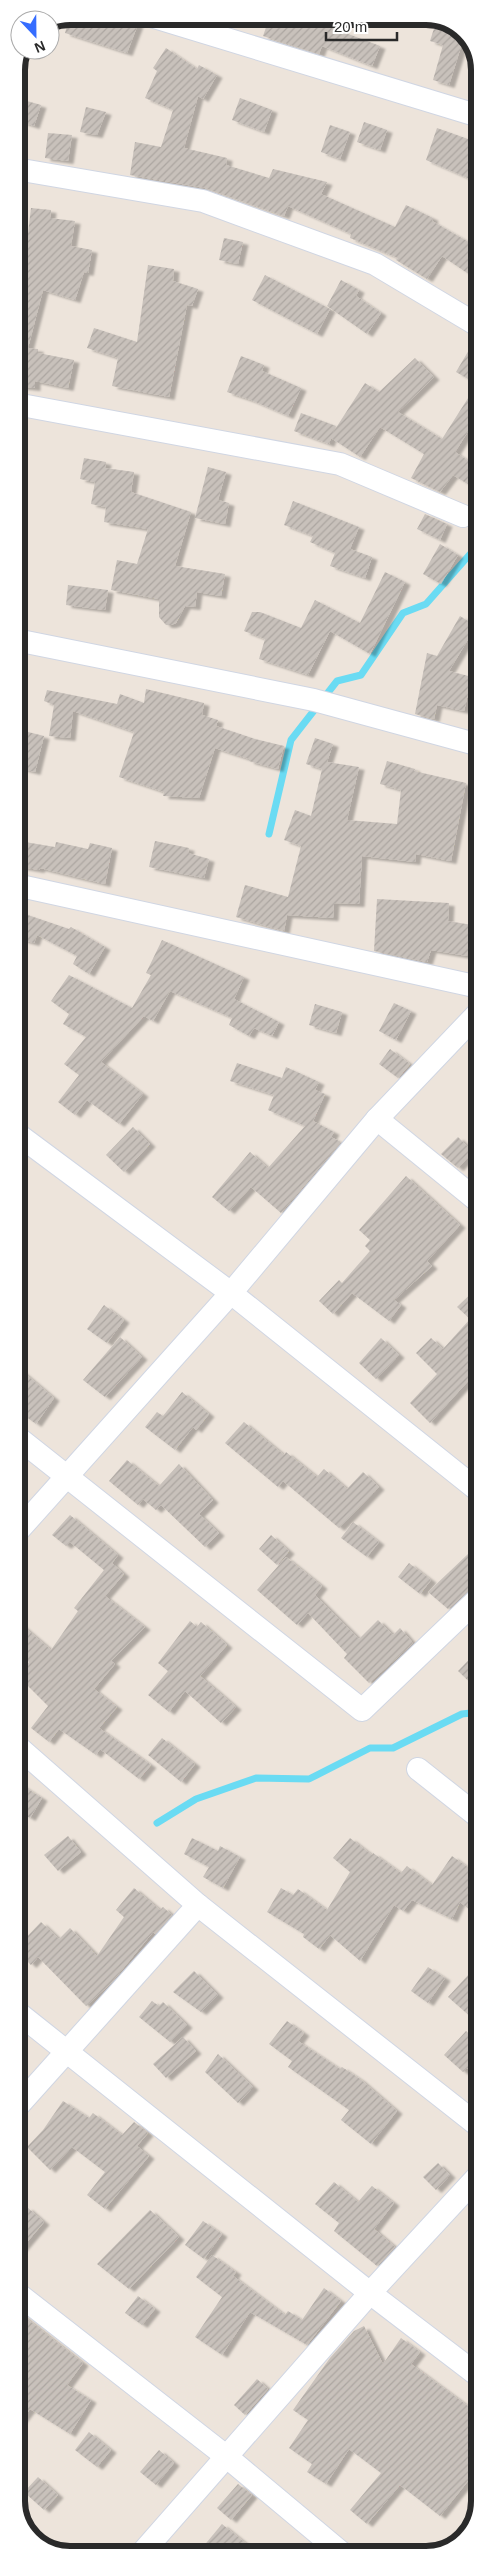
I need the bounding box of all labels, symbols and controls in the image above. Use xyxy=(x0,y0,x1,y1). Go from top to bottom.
north arrow xyxy=(10,10,60,60)
scale bar xyxy=(326,10,397,42)
text: 20 m xyxy=(334,18,367,35)
text: N xyxy=(32,38,48,56)

